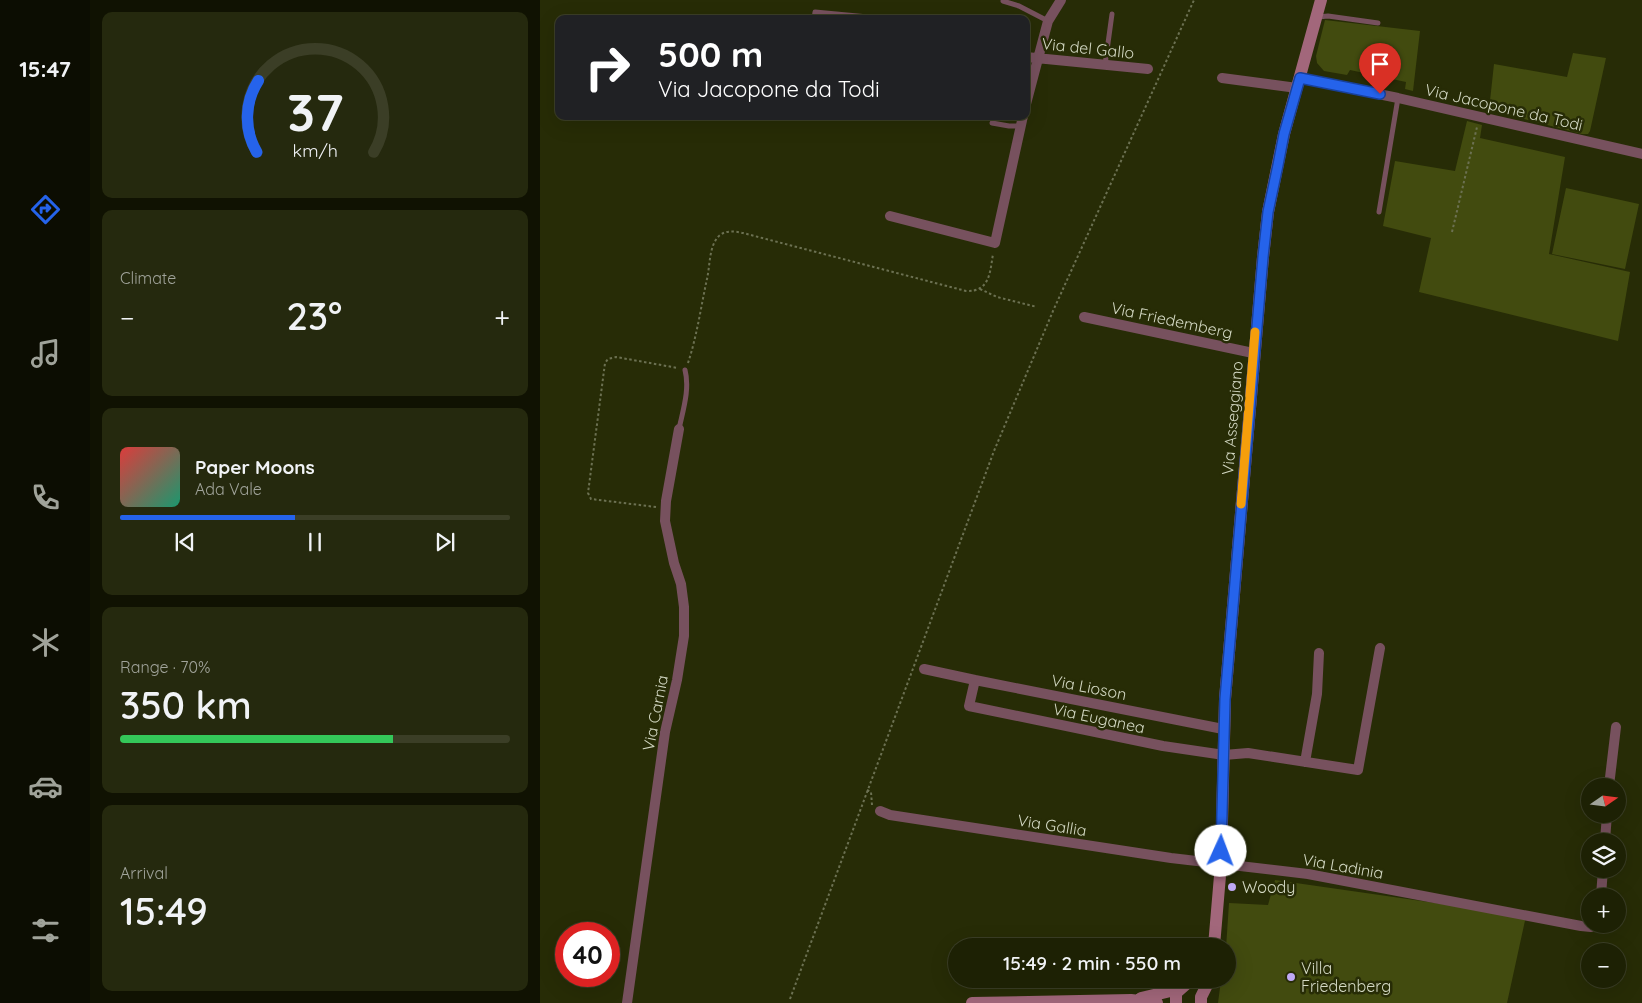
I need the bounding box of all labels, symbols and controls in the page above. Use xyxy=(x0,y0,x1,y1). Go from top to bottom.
text: 500 m xyxy=(658,32,763,76)
street label: Via del Gallo xyxy=(1041,33,1135,63)
icon: right xyxy=(575,35,640,100)
pin xyxy=(1359,43,1401,94)
icon: arrive xyxy=(1366,50,1394,78)
text: 15:47 xyxy=(19,55,71,83)
text: Via Jacopone da Todi xyxy=(658,75,880,103)
text: 37 xyxy=(287,79,343,144)
street label: Via Jacopone da Todi xyxy=(1423,79,1585,135)
text: km/h xyxy=(292,139,338,161)
icon: directions xyxy=(28,192,63,227)
text: Climate xyxy=(120,268,176,288)
text: 23° xyxy=(286,292,342,340)
street label: Via Friedemberg xyxy=(1109,297,1235,343)
text: − xyxy=(120,300,135,335)
text: + xyxy=(494,300,510,335)
icon: music xyxy=(28,336,63,371)
street label: Via Asseggiano xyxy=(1217,360,1247,476)
text: Paper Moons xyxy=(195,455,315,479)
text: Ada Vale xyxy=(195,479,262,499)
icon: phone xyxy=(28,480,63,515)
icon: previous xyxy=(171,528,199,556)
icon: pause xyxy=(301,528,329,556)
icon: next xyxy=(431,528,459,556)
icon: climate xyxy=(28,625,63,660)
text: Range · 70% xyxy=(120,657,210,677)
street label: Via Lioson xyxy=(1050,670,1128,704)
street label: Via Carnia xyxy=(638,673,672,753)
text: 350 km xyxy=(120,681,252,729)
street label: Via Euganea xyxy=(1051,698,1147,738)
icon: car xyxy=(28,769,63,804)
north arrow xyxy=(1581,778,1626,822)
map controls xyxy=(1581,778,1626,988)
street label: Via Gallia xyxy=(1016,810,1088,840)
position arrow xyxy=(1194,824,1246,876)
button: layers xyxy=(1581,833,1626,878)
street label: Via Ladinia xyxy=(1301,849,1385,883)
text: Arrival xyxy=(120,863,168,883)
place label: Woody xyxy=(1242,877,1295,897)
marker: Woody xyxy=(1226,881,1238,893)
text: 15:49 xyxy=(120,887,208,935)
button: + xyxy=(1581,888,1626,933)
icon: filters xyxy=(28,913,63,948)
speed limit sign: 40 xyxy=(555,922,620,987)
button: − xyxy=(1581,943,1626,988)
text: 15:49 · 2 min · 550 m xyxy=(1003,951,1181,975)
place label: Villa Friedenberg xyxy=(1301,958,1391,996)
marker: Villa Friedenberg xyxy=(1285,971,1297,983)

